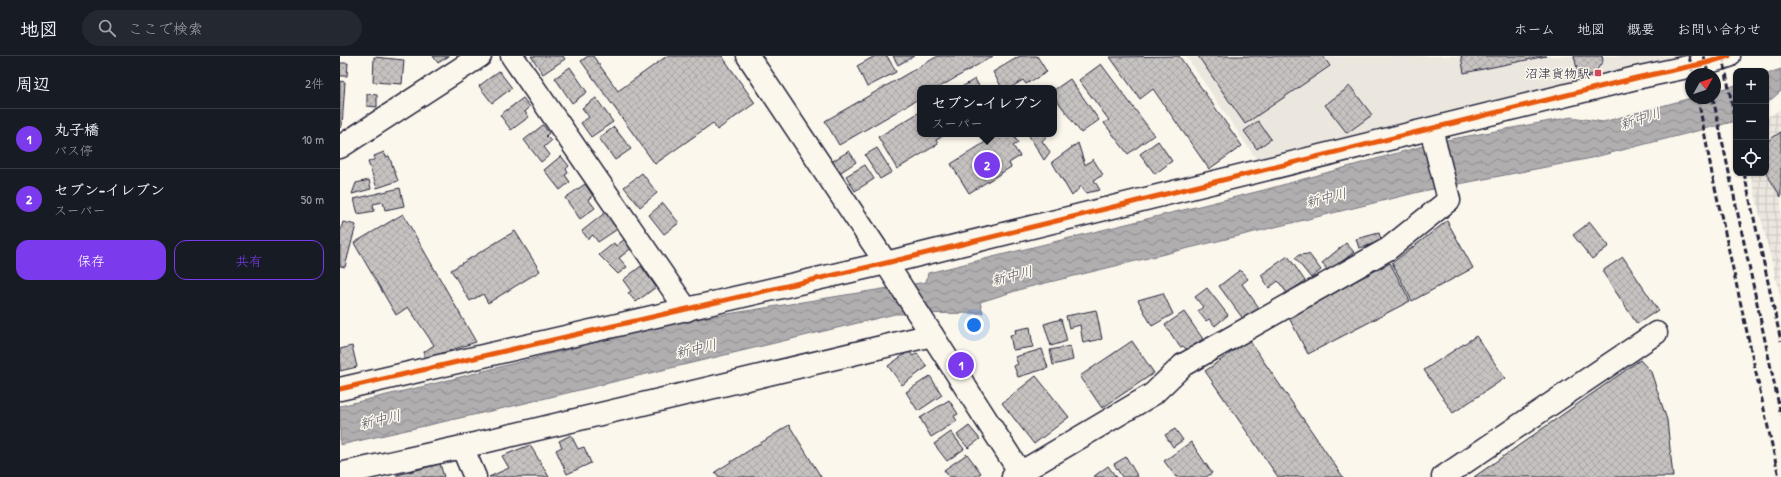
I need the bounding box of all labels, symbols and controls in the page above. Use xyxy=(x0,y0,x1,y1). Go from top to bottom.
search box xyxy=(82,10,362,46)
text: 地図 xyxy=(20,16,58,42)
icon: search xyxy=(96,17,118,39)
text: ここで検索 xyxy=(128,18,203,39)
text: ホーム xyxy=(1514,19,1555,38)
text: 地図 xyxy=(1577,19,1605,38)
text: 概要 xyxy=(1627,19,1655,38)
text: お問い合わせ xyxy=(1677,19,1761,38)
place label: 沼津貨物駅 xyxy=(1525,64,1590,82)
marker: 沼津貨物駅 xyxy=(1593,68,1603,78)
north arrow xyxy=(1685,68,1721,104)
map controls xyxy=(1733,68,1769,176)
button: + xyxy=(1733,68,1769,104)
text: 周辺 xyxy=(16,72,50,95)
text: 2件 xyxy=(305,74,324,92)
popup xyxy=(917,85,1057,137)
text: セブン-イレブン xyxy=(931,92,1043,113)
water label: 新中川 xyxy=(1617,102,1663,134)
button: − xyxy=(1733,104,1769,140)
text: スーパー xyxy=(931,114,983,132)
text: 丸子橋 xyxy=(54,119,99,140)
text: 1 xyxy=(27,130,31,148)
text: 10 m xyxy=(302,130,324,148)
button: locate xyxy=(1733,140,1769,176)
text: バス停 xyxy=(54,141,93,159)
pin: 2 xyxy=(974,150,1000,180)
text: セブン-イレブン xyxy=(54,179,165,200)
water label: 新中川 xyxy=(1303,183,1349,211)
text: 2 xyxy=(26,190,32,208)
text: 50 m xyxy=(301,190,324,208)
text: スーパー xyxy=(54,201,105,219)
button: 保存 xyxy=(16,240,166,280)
button: 共有 xyxy=(174,240,324,280)
water label: 新中川 xyxy=(989,261,1035,289)
your location xyxy=(964,315,984,335)
water label: 新中川 xyxy=(673,334,719,362)
pin: 1 xyxy=(948,350,974,380)
water label: 新中川 xyxy=(357,405,403,433)

